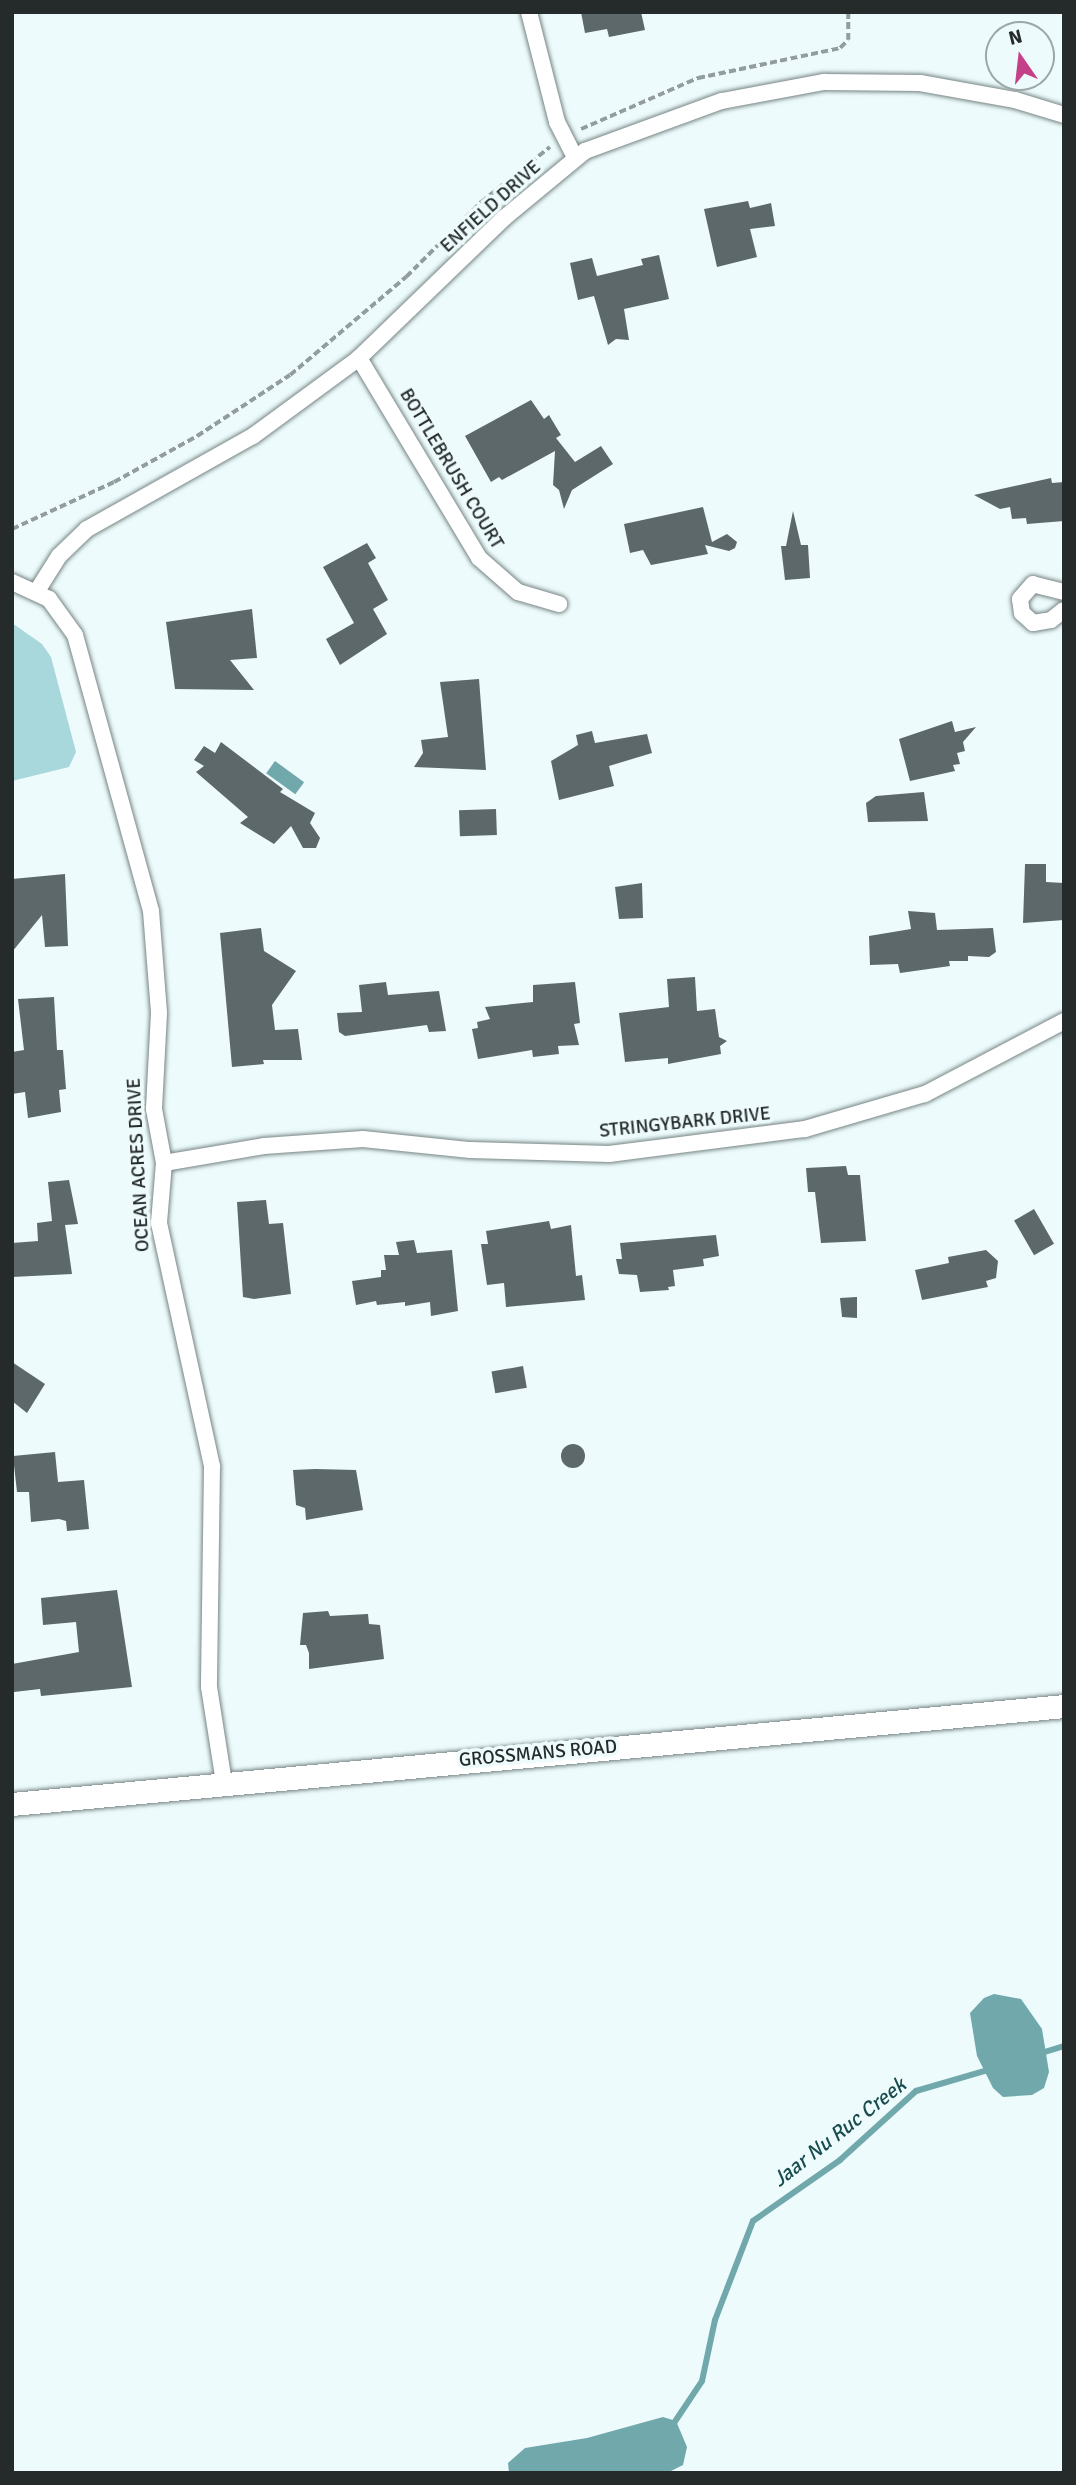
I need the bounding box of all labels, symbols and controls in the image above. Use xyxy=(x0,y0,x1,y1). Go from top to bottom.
north arrow xyxy=(985,21,1055,91)
text: N xyxy=(1006,24,1025,51)
street label: ENFIELD DRIVE xyxy=(436,156,546,258)
street label: BOTTLEBRUSH COURT xyxy=(394,385,508,553)
street label: OCEAN ACRES DRIVE xyxy=(123,1077,155,1253)
street label: STRINGYBARK DRIVE xyxy=(598,1103,772,1143)
street label: GROSSMANS ROAD xyxy=(458,1736,618,1772)
water label: Jaar Nu Ruc Creek xyxy=(767,2072,911,2192)

